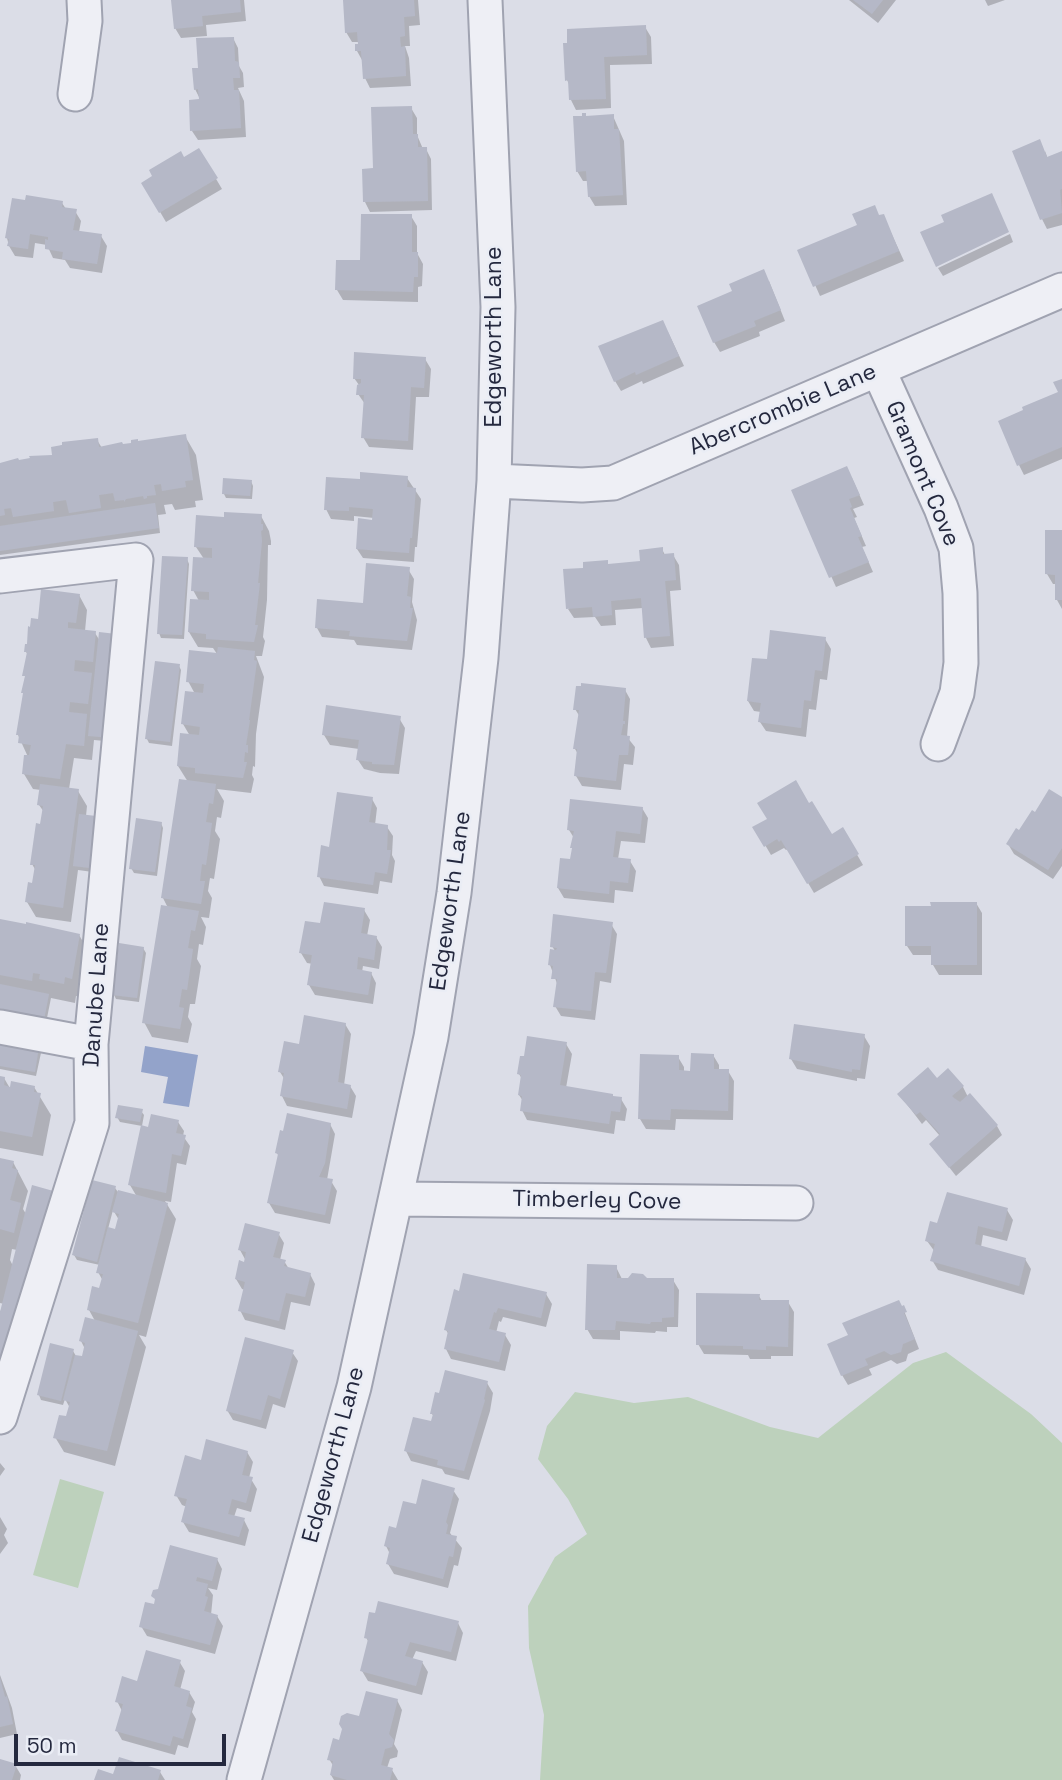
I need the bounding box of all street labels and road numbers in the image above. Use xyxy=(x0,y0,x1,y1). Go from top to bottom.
street label: Edgeworth Lane xyxy=(481,246,509,428)
street label: Abercrombie Lane xyxy=(685,358,881,462)
street label: Gramont Cove xyxy=(879,397,965,551)
street label: Edgeworth Lane xyxy=(425,809,477,993)
street label: Danube Lane xyxy=(78,922,116,1068)
street label: Timberley Cove xyxy=(512,1186,682,1216)
street label: Edgeworth Lane xyxy=(297,1364,371,1546)

